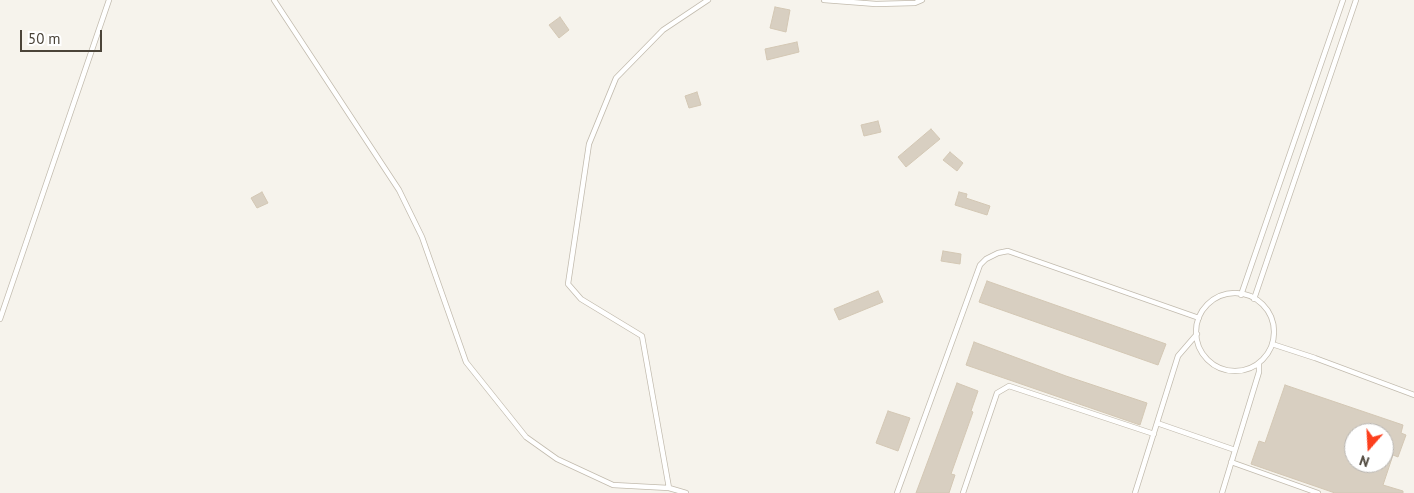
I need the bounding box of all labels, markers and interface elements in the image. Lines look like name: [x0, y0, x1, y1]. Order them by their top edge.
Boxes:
scale bar: [22, 20, 105, 52]
text: 50 m: [28, 29, 61, 48]
north arrow: [1344, 423, 1394, 473]
text: N: [1357, 451, 1372, 471]

